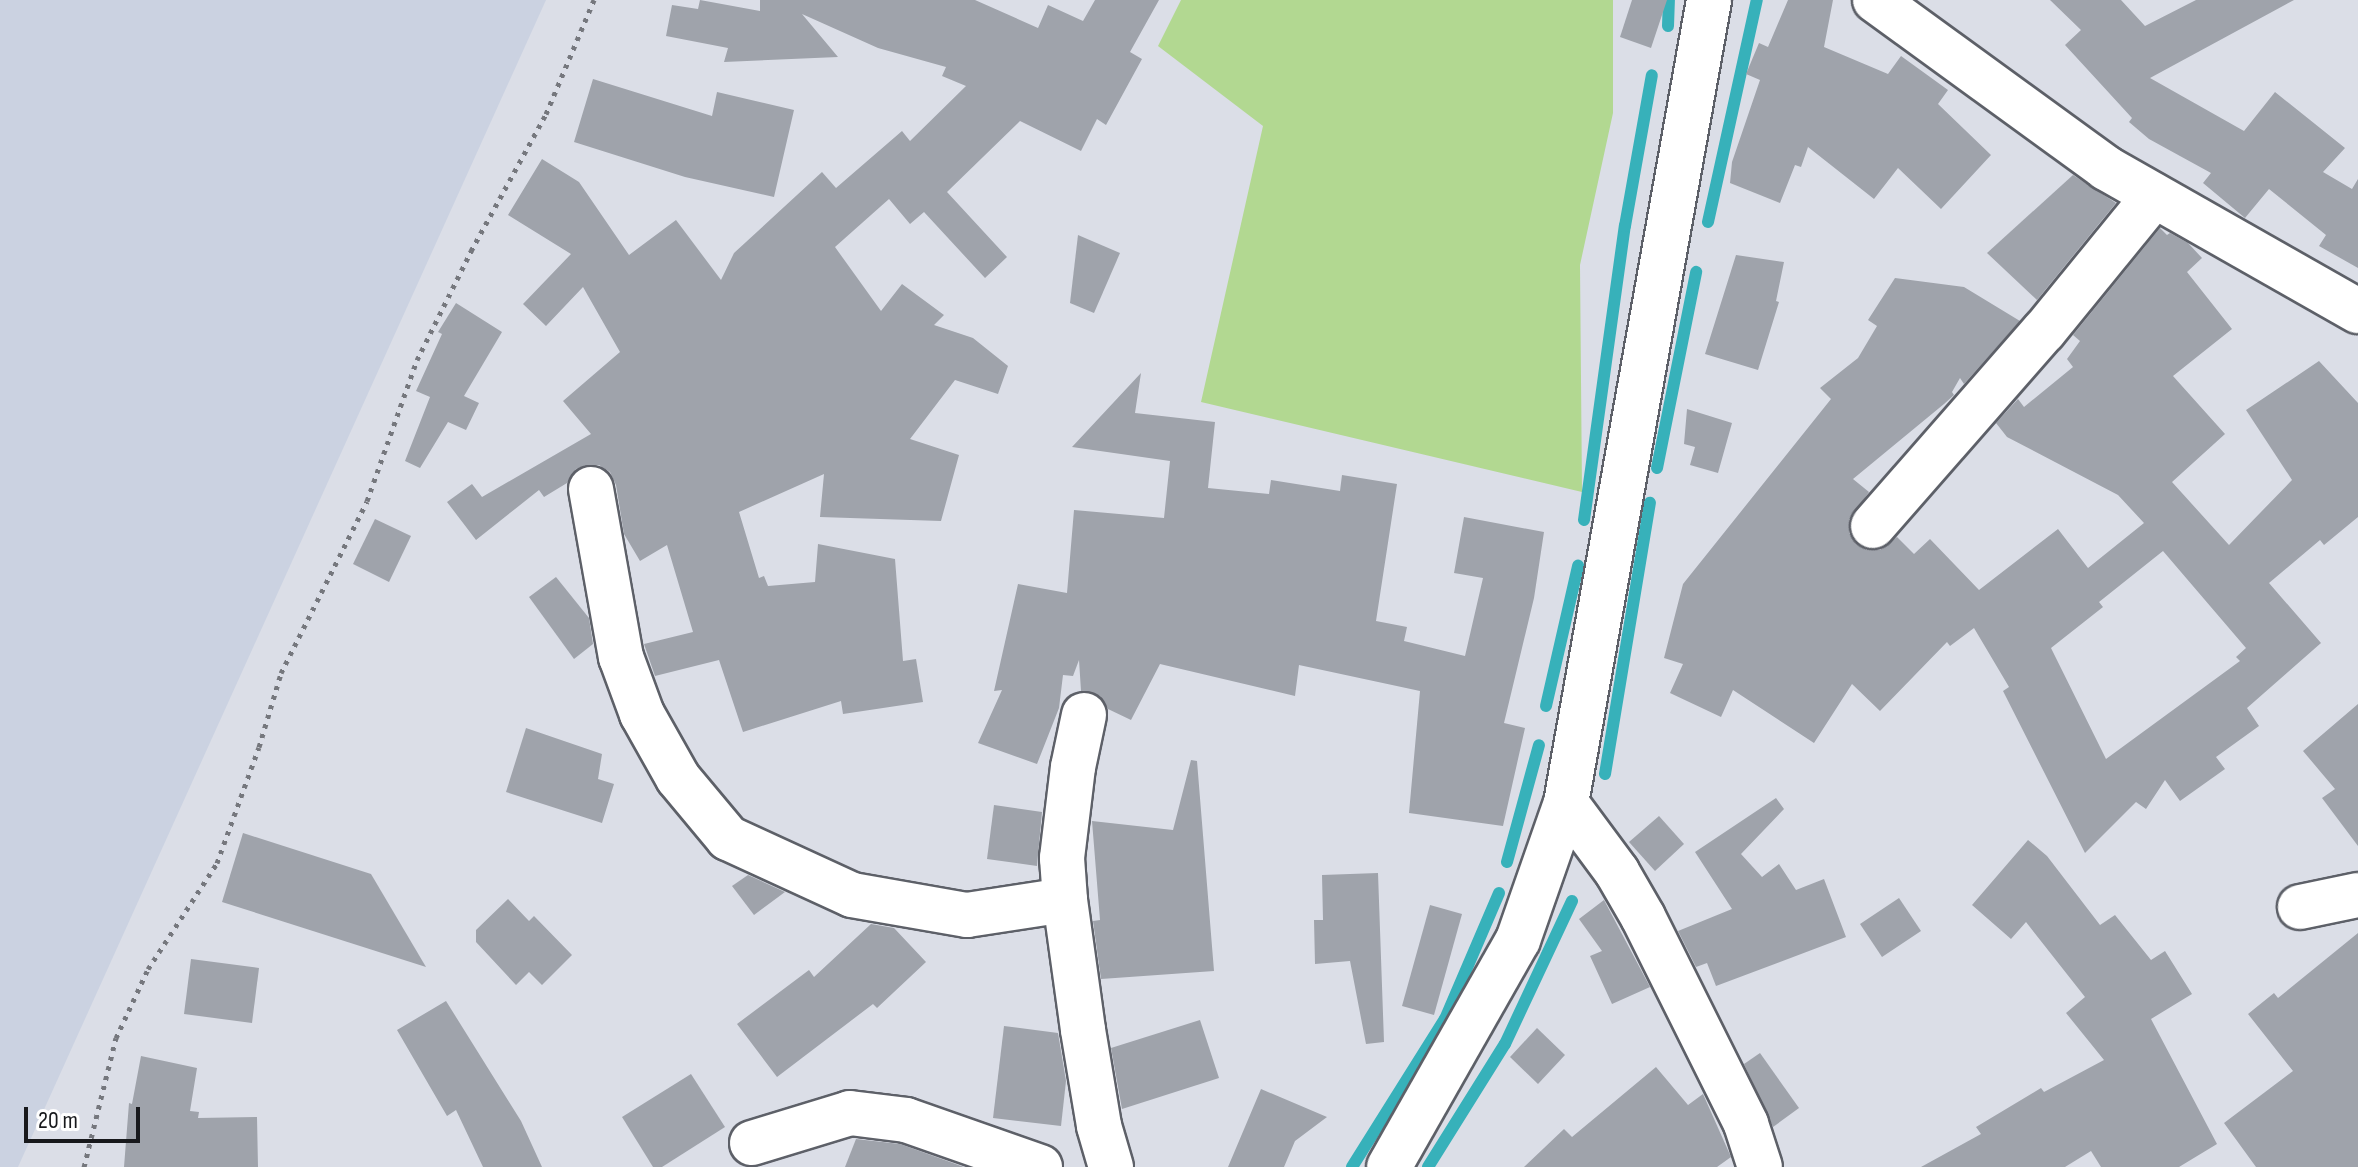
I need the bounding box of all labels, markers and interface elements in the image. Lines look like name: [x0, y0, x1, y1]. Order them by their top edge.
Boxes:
scale bar: [28, 1091, 144, 1141]
text: 20 m: [38, 1106, 78, 1135]

